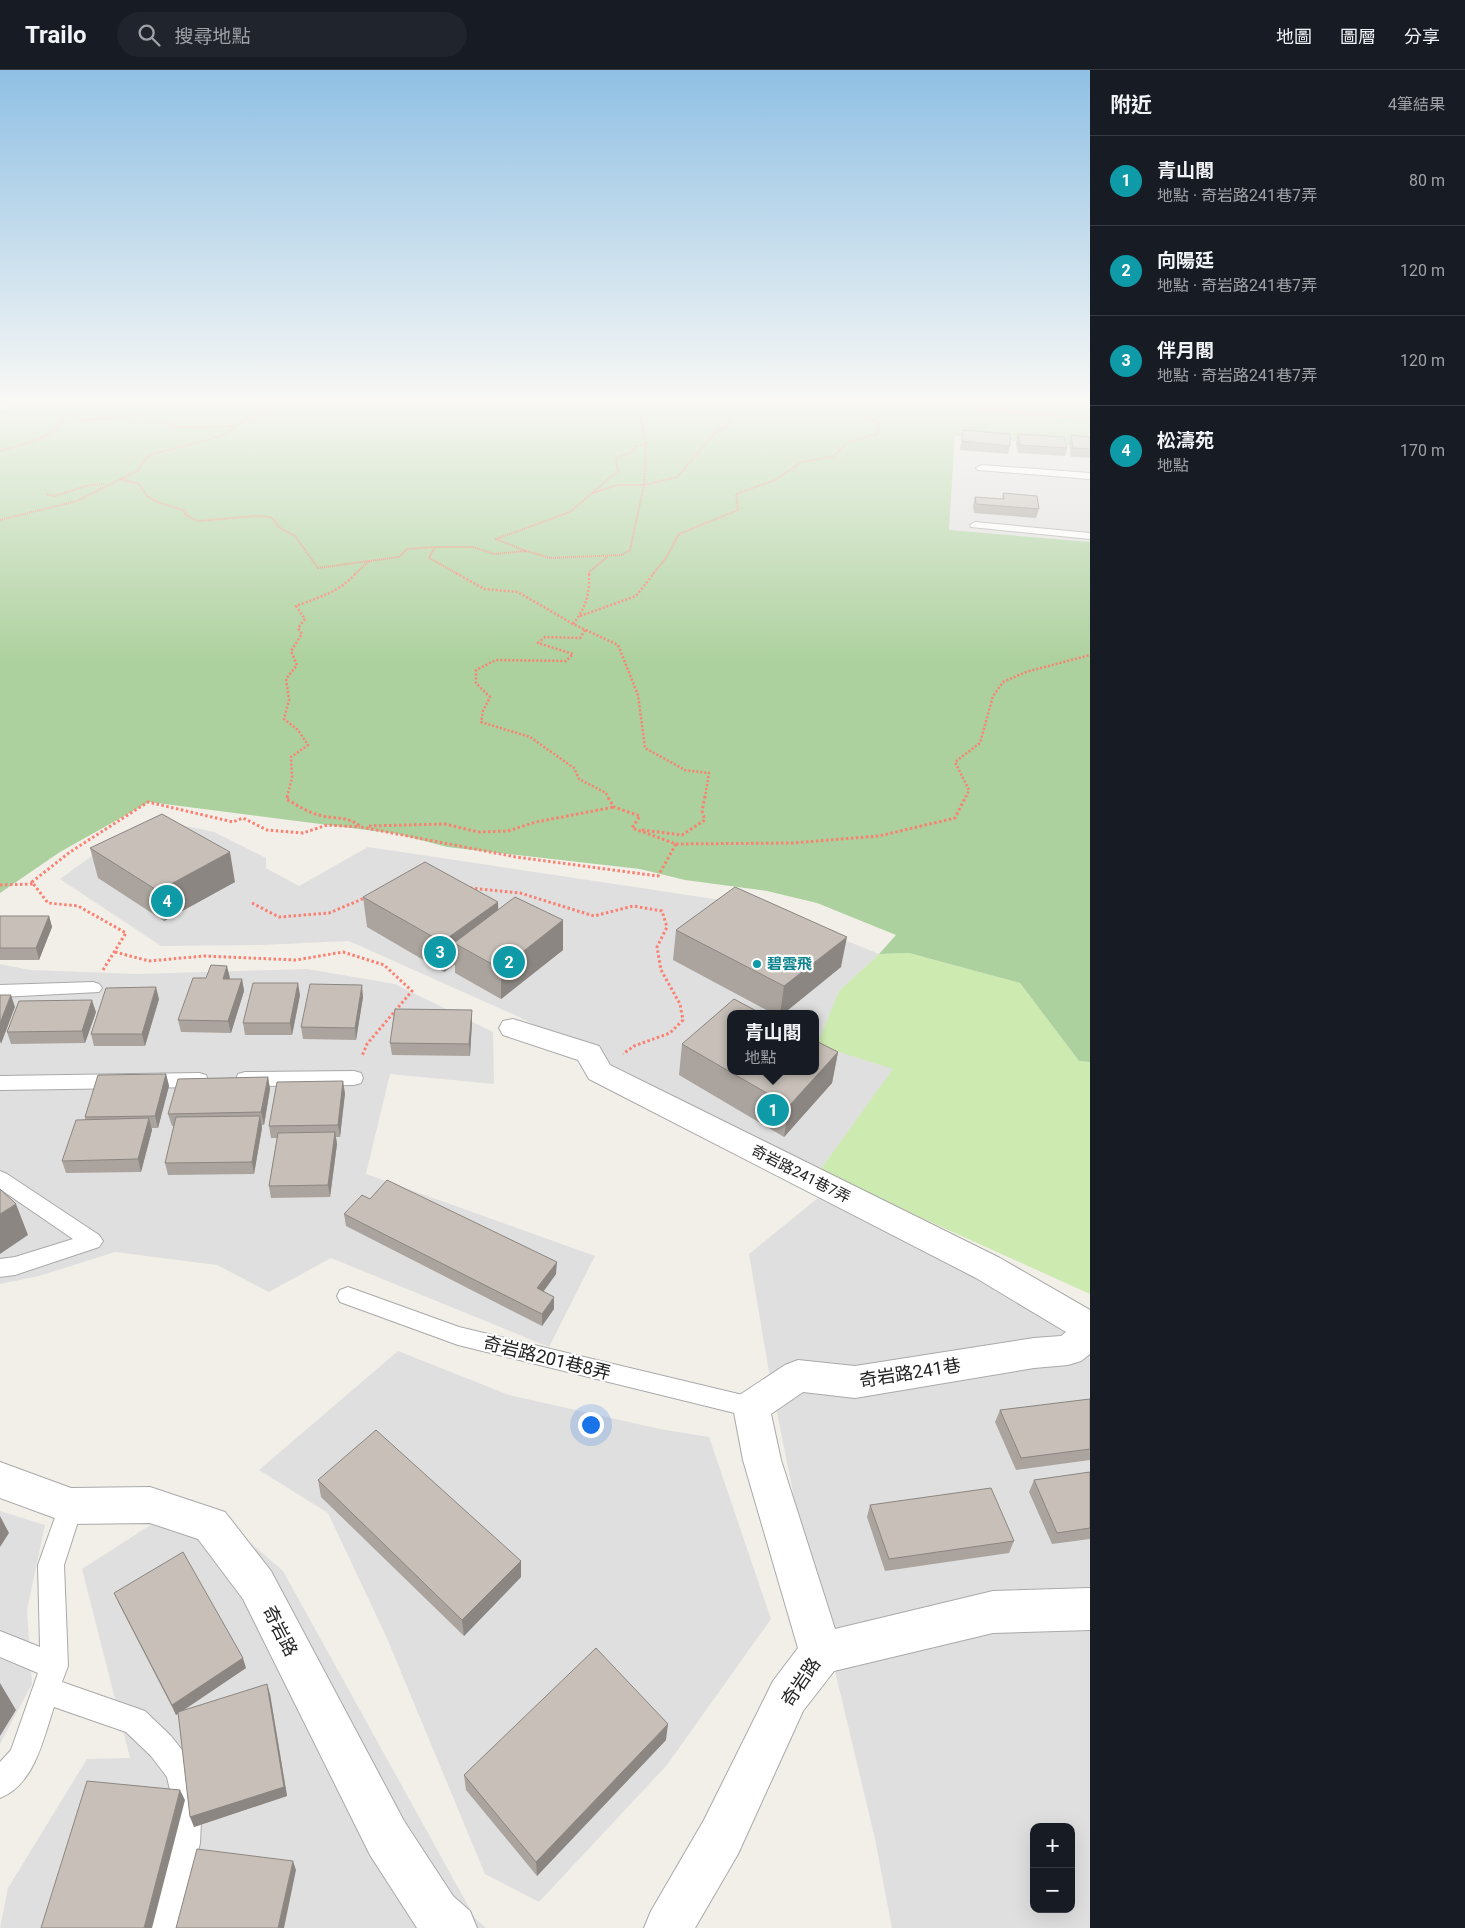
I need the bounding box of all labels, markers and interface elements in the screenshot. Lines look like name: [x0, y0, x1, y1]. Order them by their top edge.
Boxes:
search box: [117, 12, 467, 57]
text: Trailo: [25, 21, 87, 49]
icon: search: [135, 21, 163, 49]
text: 搜尋地點: [175, 25, 251, 48]
text: 地圖: [1276, 26, 1312, 47]
text: 圖層: [1340, 26, 1376, 47]
text: 分享: [1404, 26, 1440, 47]
text: 附近: [1110, 93, 1152, 117]
text: 4筆結果: [1388, 95, 1445, 114]
text: 青山閣: [1157, 159, 1214, 182]
text: 1: [1121, 171, 1131, 190]
text: 80 m: [1409, 171, 1445, 190]
text: 地點 · 奇岩路241巷7弄: [1157, 186, 1317, 205]
text: 向陽廷: [1157, 249, 1214, 272]
text: 2: [1121, 261, 1131, 280]
text: 120 m: [1400, 261, 1445, 280]
text: 地點 · 奇岩路241巷7弄: [1157, 276, 1317, 295]
text: 伴月閣: [1157, 339, 1214, 362]
text: 3: [1121, 351, 1131, 370]
text: 120 m: [1400, 351, 1445, 370]
text: 地點 · 奇岩路241巷7弄: [1157, 366, 1317, 385]
text: 松濤苑: [1157, 429, 1214, 452]
text: 4: [1121, 441, 1131, 460]
text: 170 m: [1400, 441, 1445, 460]
text: 地點: [1157, 456, 1189, 475]
pin: 4: [151, 882, 183, 920]
pin: 3: [424, 933, 456, 971]
pin: 2: [493, 943, 525, 981]
place label: 碧雲飛: [767, 955, 812, 973]
marker: 碧雲飛: [751, 958, 763, 970]
popup: [727, 1010, 819, 1075]
text: 青山閣: [744, 1021, 802, 1044]
text: 地點: [744, 1048, 777, 1067]
pin: 1: [757, 1091, 789, 1129]
street label: 奇岩路241巷7弄: [748, 1141, 854, 1207]
street label: 奇岩路201巷8弄: [481, 1332, 613, 1383]
street label: 奇岩路241巷: [858, 1354, 962, 1391]
your location: [578, 1412, 604, 1438]
street label: 奇岩路: [259, 1602, 302, 1660]
street label: 奇岩路: [777, 1653, 824, 1710]
map controls: [1030, 1823, 1075, 1913]
button: +: [1030, 1823, 1075, 1868]
button: −: [1030, 1868, 1075, 1913]

